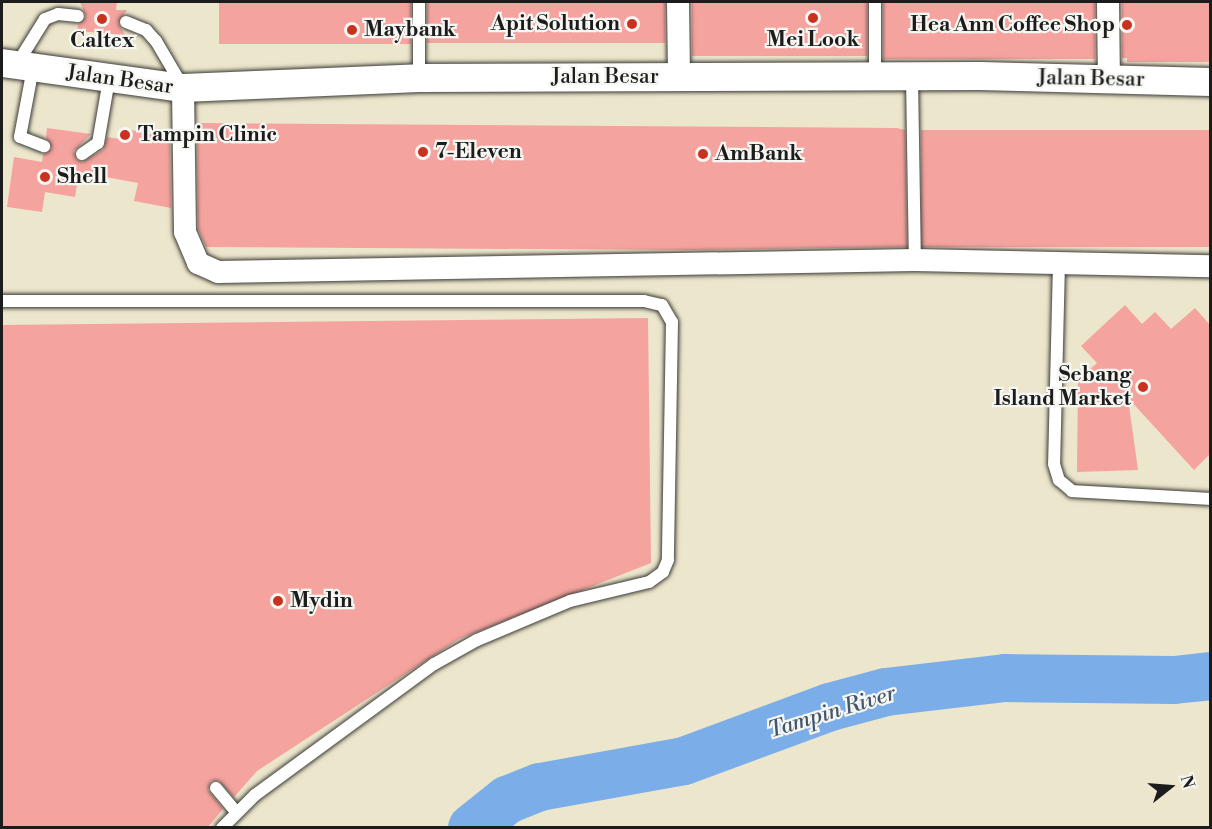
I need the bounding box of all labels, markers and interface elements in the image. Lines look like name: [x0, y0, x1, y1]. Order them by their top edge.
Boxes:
place label: Apit Solution: [491, 11, 620, 37]
marker: Mei Look: [806, 11, 820, 25]
marker: Caltex: [95, 12, 109, 26]
place label: Hea Ann Coffee Shop: [910, 12, 1115, 38]
place label: Maybank: [364, 17, 456, 43]
marker: Apit Solution: [625, 17, 639, 31]
marker: Hea Ann Coffee Shop: [1120, 18, 1134, 32]
marker: Maybank: [345, 23, 359, 37]
place label: Mei Look: [767, 27, 859, 53]
place label: Caltex: [70, 28, 134, 54]
street label: Jalan Besar: [65, 60, 175, 100]
street label: Jalan Besar: [551, 64, 659, 90]
street label: Jalan Besar: [1037, 65, 1145, 93]
place label: Tampin Clinic: [138, 122, 277, 148]
marker: Tampin Clinic: [116, 126, 134, 144]
place label: 7-Eleven: [435, 139, 522, 165]
place label: AmBank: [715, 141, 802, 167]
marker: 7-Eleven: [416, 145, 430, 159]
marker: AmBank: [696, 147, 710, 161]
place label: Shell: [57, 164, 107, 190]
marker: Shell: [38, 170, 52, 184]
place label: Sebang Island Market: [994, 362, 1131, 412]
marker: Sebang Island Market: [1136, 380, 1150, 394]
place label: Mydin: [290, 588, 353, 614]
marker: Mydin: [271, 594, 285, 608]
water label: Tampin River: [765, 680, 899, 744]
north arrow: [1140, 757, 1200, 817]
text: N: [1176, 773, 1199, 791]

